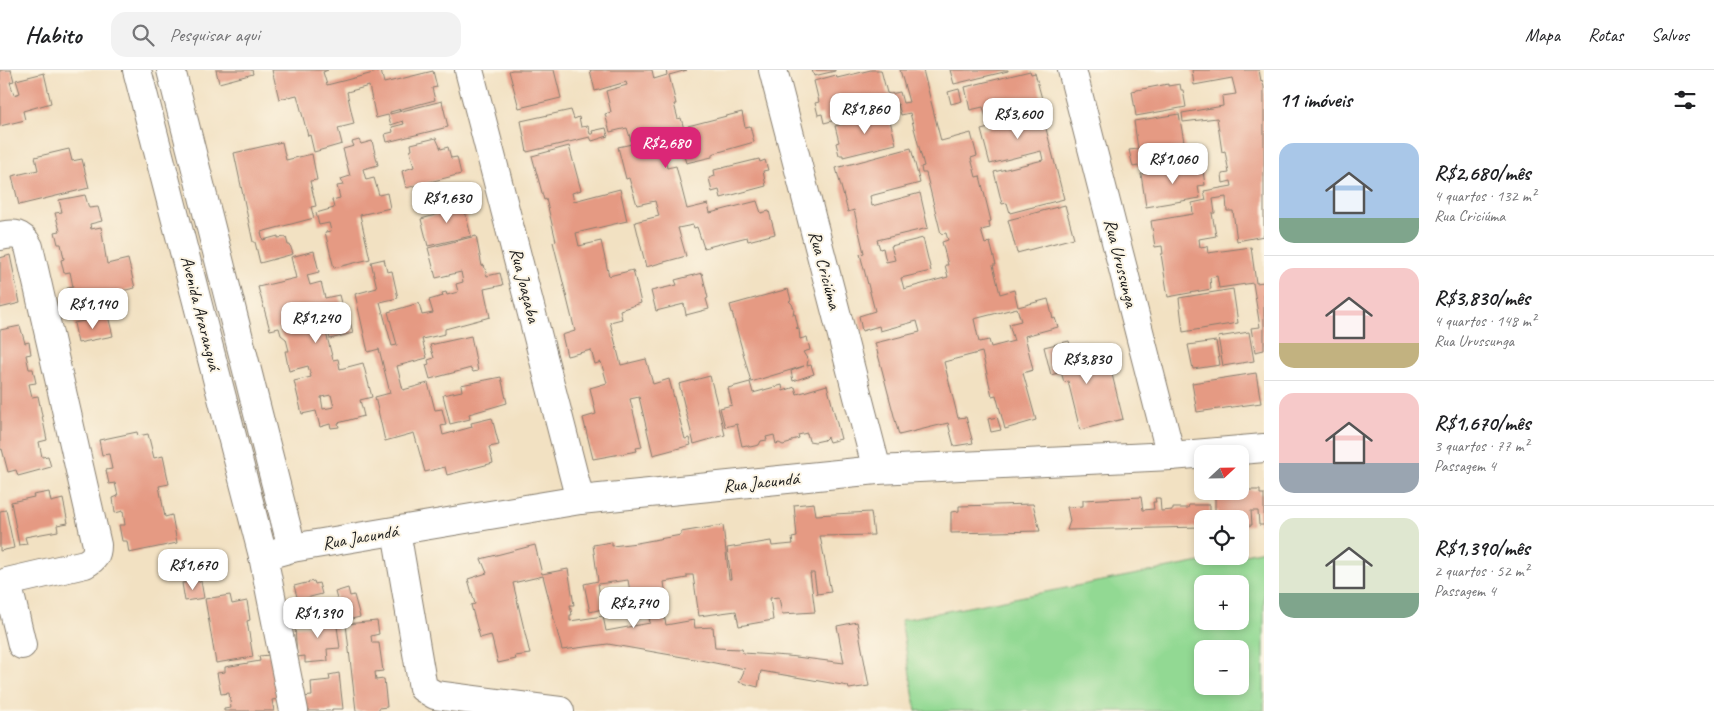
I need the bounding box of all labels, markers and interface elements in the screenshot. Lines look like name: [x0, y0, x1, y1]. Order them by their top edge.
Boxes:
search box: [111, 12, 461, 57]
text: Habito: [25, 20, 81, 50]
icon: search: [129, 21, 157, 49]
text: Pesquisar aqui: [169, 23, 260, 47]
text: Mapa: [1525, 24, 1560, 46]
text: Rotas: [1588, 24, 1623, 46]
text: Salvos: [1651, 24, 1689, 46]
icon: filters: [1671, 86, 1699, 114]
text: 11 imóveis: [1279, 87, 1352, 113]
pin: R$1,860: [819, 92, 911, 135]
pin: R$3,600: [972, 98, 1064, 140]
text: R$1,860: [841, 99, 889, 119]
text: R$3,600: [994, 104, 1042, 124]
pin: R$2,680: [620, 126, 712, 169]
text: R$2,680: [642, 133, 690, 153]
pin: R$1,060: [1127, 142, 1219, 185]
text: R$1,060: [1149, 149, 1197, 169]
text: R$2,680/mês: [1434, 160, 1530, 186]
icon: home: [1319, 163, 1379, 223]
pin: R$1,630: [401, 182, 493, 224]
text: 4 quartos · 132 m²: [1434, 186, 1536, 206]
text: R$1,630: [423, 188, 471, 208]
text: Rua Criciúma: [1434, 206, 1505, 226]
street label: Rua Urussunga: [1099, 217, 1143, 311]
street label: Rua Criciúma: [804, 228, 846, 313]
street label: Rua Joaçaba: [505, 245, 545, 326]
street label: Avenida Araranguá: [176, 254, 226, 374]
text: R$3,830/mês: [1434, 285, 1530, 311]
pin: R$1,140: [47, 288, 139, 330]
icon: home: [1319, 288, 1379, 348]
text: R$1,140: [69, 294, 117, 314]
pin: R$1,240: [270, 302, 362, 344]
text: R$1,240: [292, 308, 340, 328]
text: 4 quartos · 148 m²: [1434, 311, 1536, 331]
text: Rua Urussunga: [1434, 331, 1514, 351]
pin: R$3,830: [1041, 342, 1133, 385]
text: R$3,830: [1063, 349, 1111, 369]
text: R$1,670/mês: [1434, 410, 1530, 436]
icon: home: [1319, 413, 1379, 473]
text: 3 quartos · 77 m²: [1434, 436, 1529, 456]
north arrow: [1194, 445, 1249, 500]
map controls: [1194, 445, 1249, 695]
text: Passagem 4: [1434, 456, 1496, 476]
street label: Rua Jacundá: [722, 467, 802, 497]
button: locate: [1194, 510, 1249, 565]
street label: Rua Jacundá: [320, 519, 402, 554]
text: R$1,390/mês: [1434, 535, 1530, 561]
icon: home: [1319, 538, 1379, 598]
pin: R$1,670: [147, 548, 239, 591]
text: R$1,670: [169, 555, 217, 575]
text: 2 quartos · 52 m²: [1434, 561, 1529, 581]
button: +: [1194, 575, 1249, 630]
text: Passagem 4: [1434, 581, 1496, 601]
pin: R$2,740: [588, 586, 680, 629]
text: R$2,740: [610, 593, 658, 613]
pin: R$1,390: [272, 596, 364, 639]
text: R$1,390: [294, 603, 342, 623]
button: −: [1194, 640, 1249, 695]

